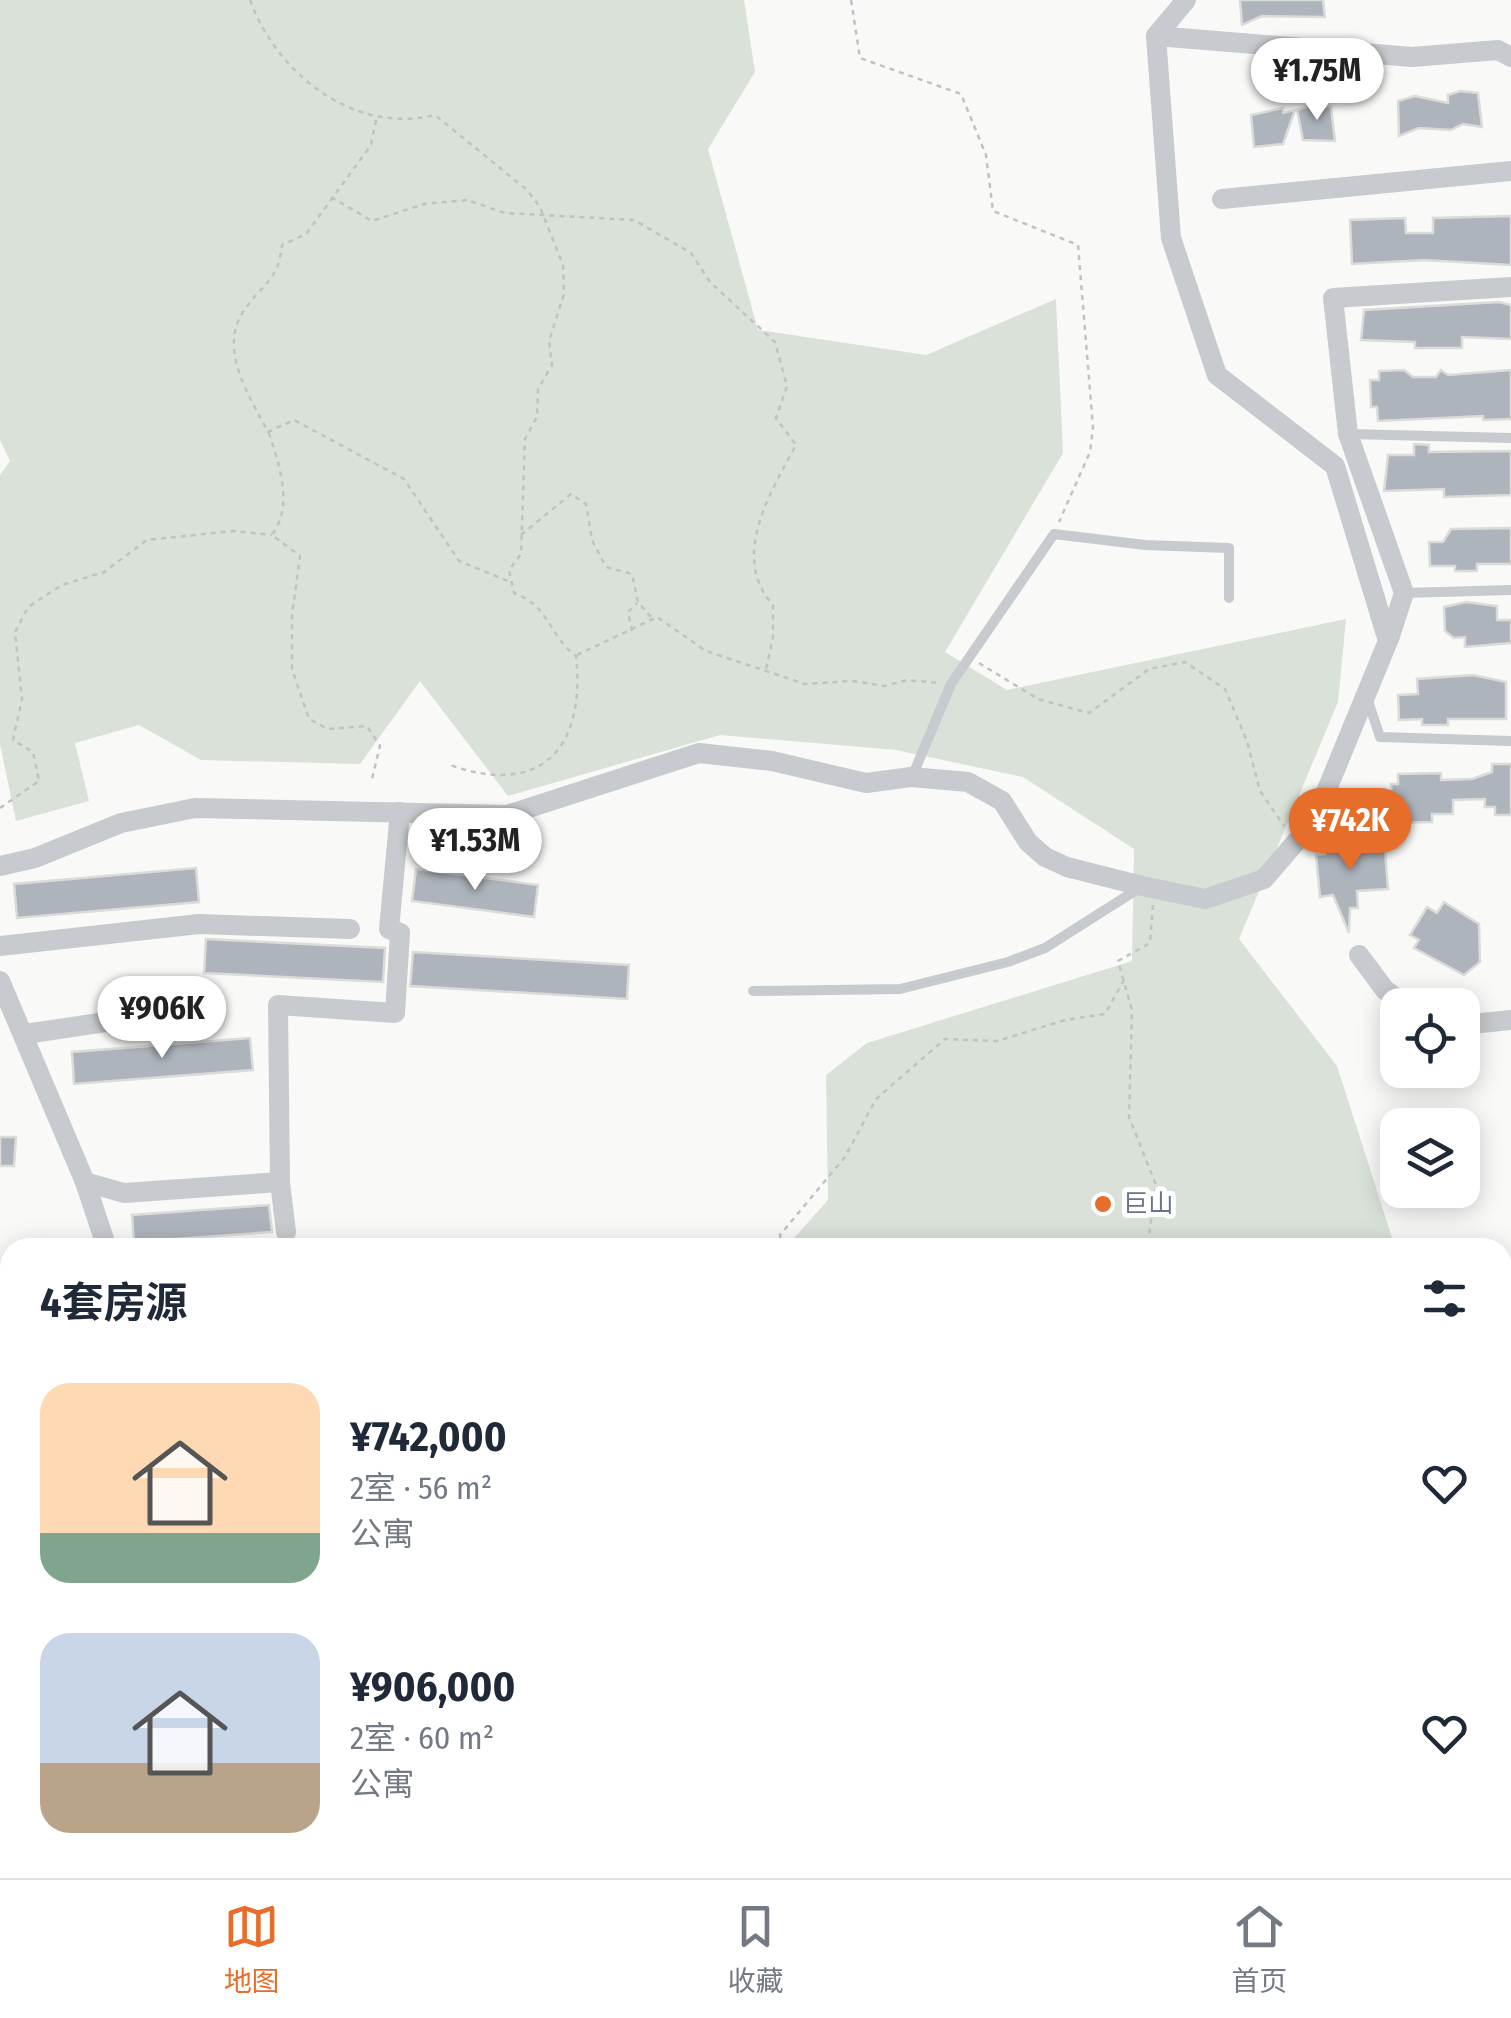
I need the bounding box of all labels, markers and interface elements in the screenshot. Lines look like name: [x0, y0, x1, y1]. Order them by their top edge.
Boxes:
pin: ¥1.75M: [1236, 38, 1398, 123]
text: ¥1.75M: [1273, 51, 1361, 89]
pin: ¥742K: [1280, 788, 1420, 873]
text: ¥742K: [1311, 801, 1389, 839]
pin: ¥1.53M: [394, 808, 556, 893]
text: ¥1.53M: [430, 821, 520, 859]
pin: ¥906K: [92, 976, 232, 1061]
map controls: [1380, 988, 1480, 1208]
button: locate: [1380, 988, 1480, 1088]
text: ¥906K: [119, 989, 205, 1027]
button: layers: [1380, 1108, 1480, 1208]
place label: 巨山: [1123, 1189, 1173, 1219]
marker: 巨山: [1092, 1193, 1114, 1215]
icon: filters: [1417, 1271, 1472, 1326]
text: 4套房源: [40, 1278, 188, 1328]
text: ¥742,000: [350, 1412, 507, 1462]
icon: home: [120, 1423, 240, 1543]
icon: heart: [1417, 1456, 1472, 1511]
text: 2室 · 56 m²: [350, 1469, 492, 1507]
text: 公寓: [350, 1515, 414, 1553]
text: ¥906,000: [350, 1662, 515, 1712]
icon: home: [120, 1673, 240, 1793]
icon: heart: [1417, 1706, 1472, 1761]
text: 2室 · 60 m²: [350, 1719, 494, 1757]
text: 公寓: [350, 1765, 414, 1803]
tab: 地图: [224, 1899, 280, 1999]
tab: 收藏: [727, 1899, 783, 1999]
tab: 首页: [1231, 1899, 1287, 1999]

